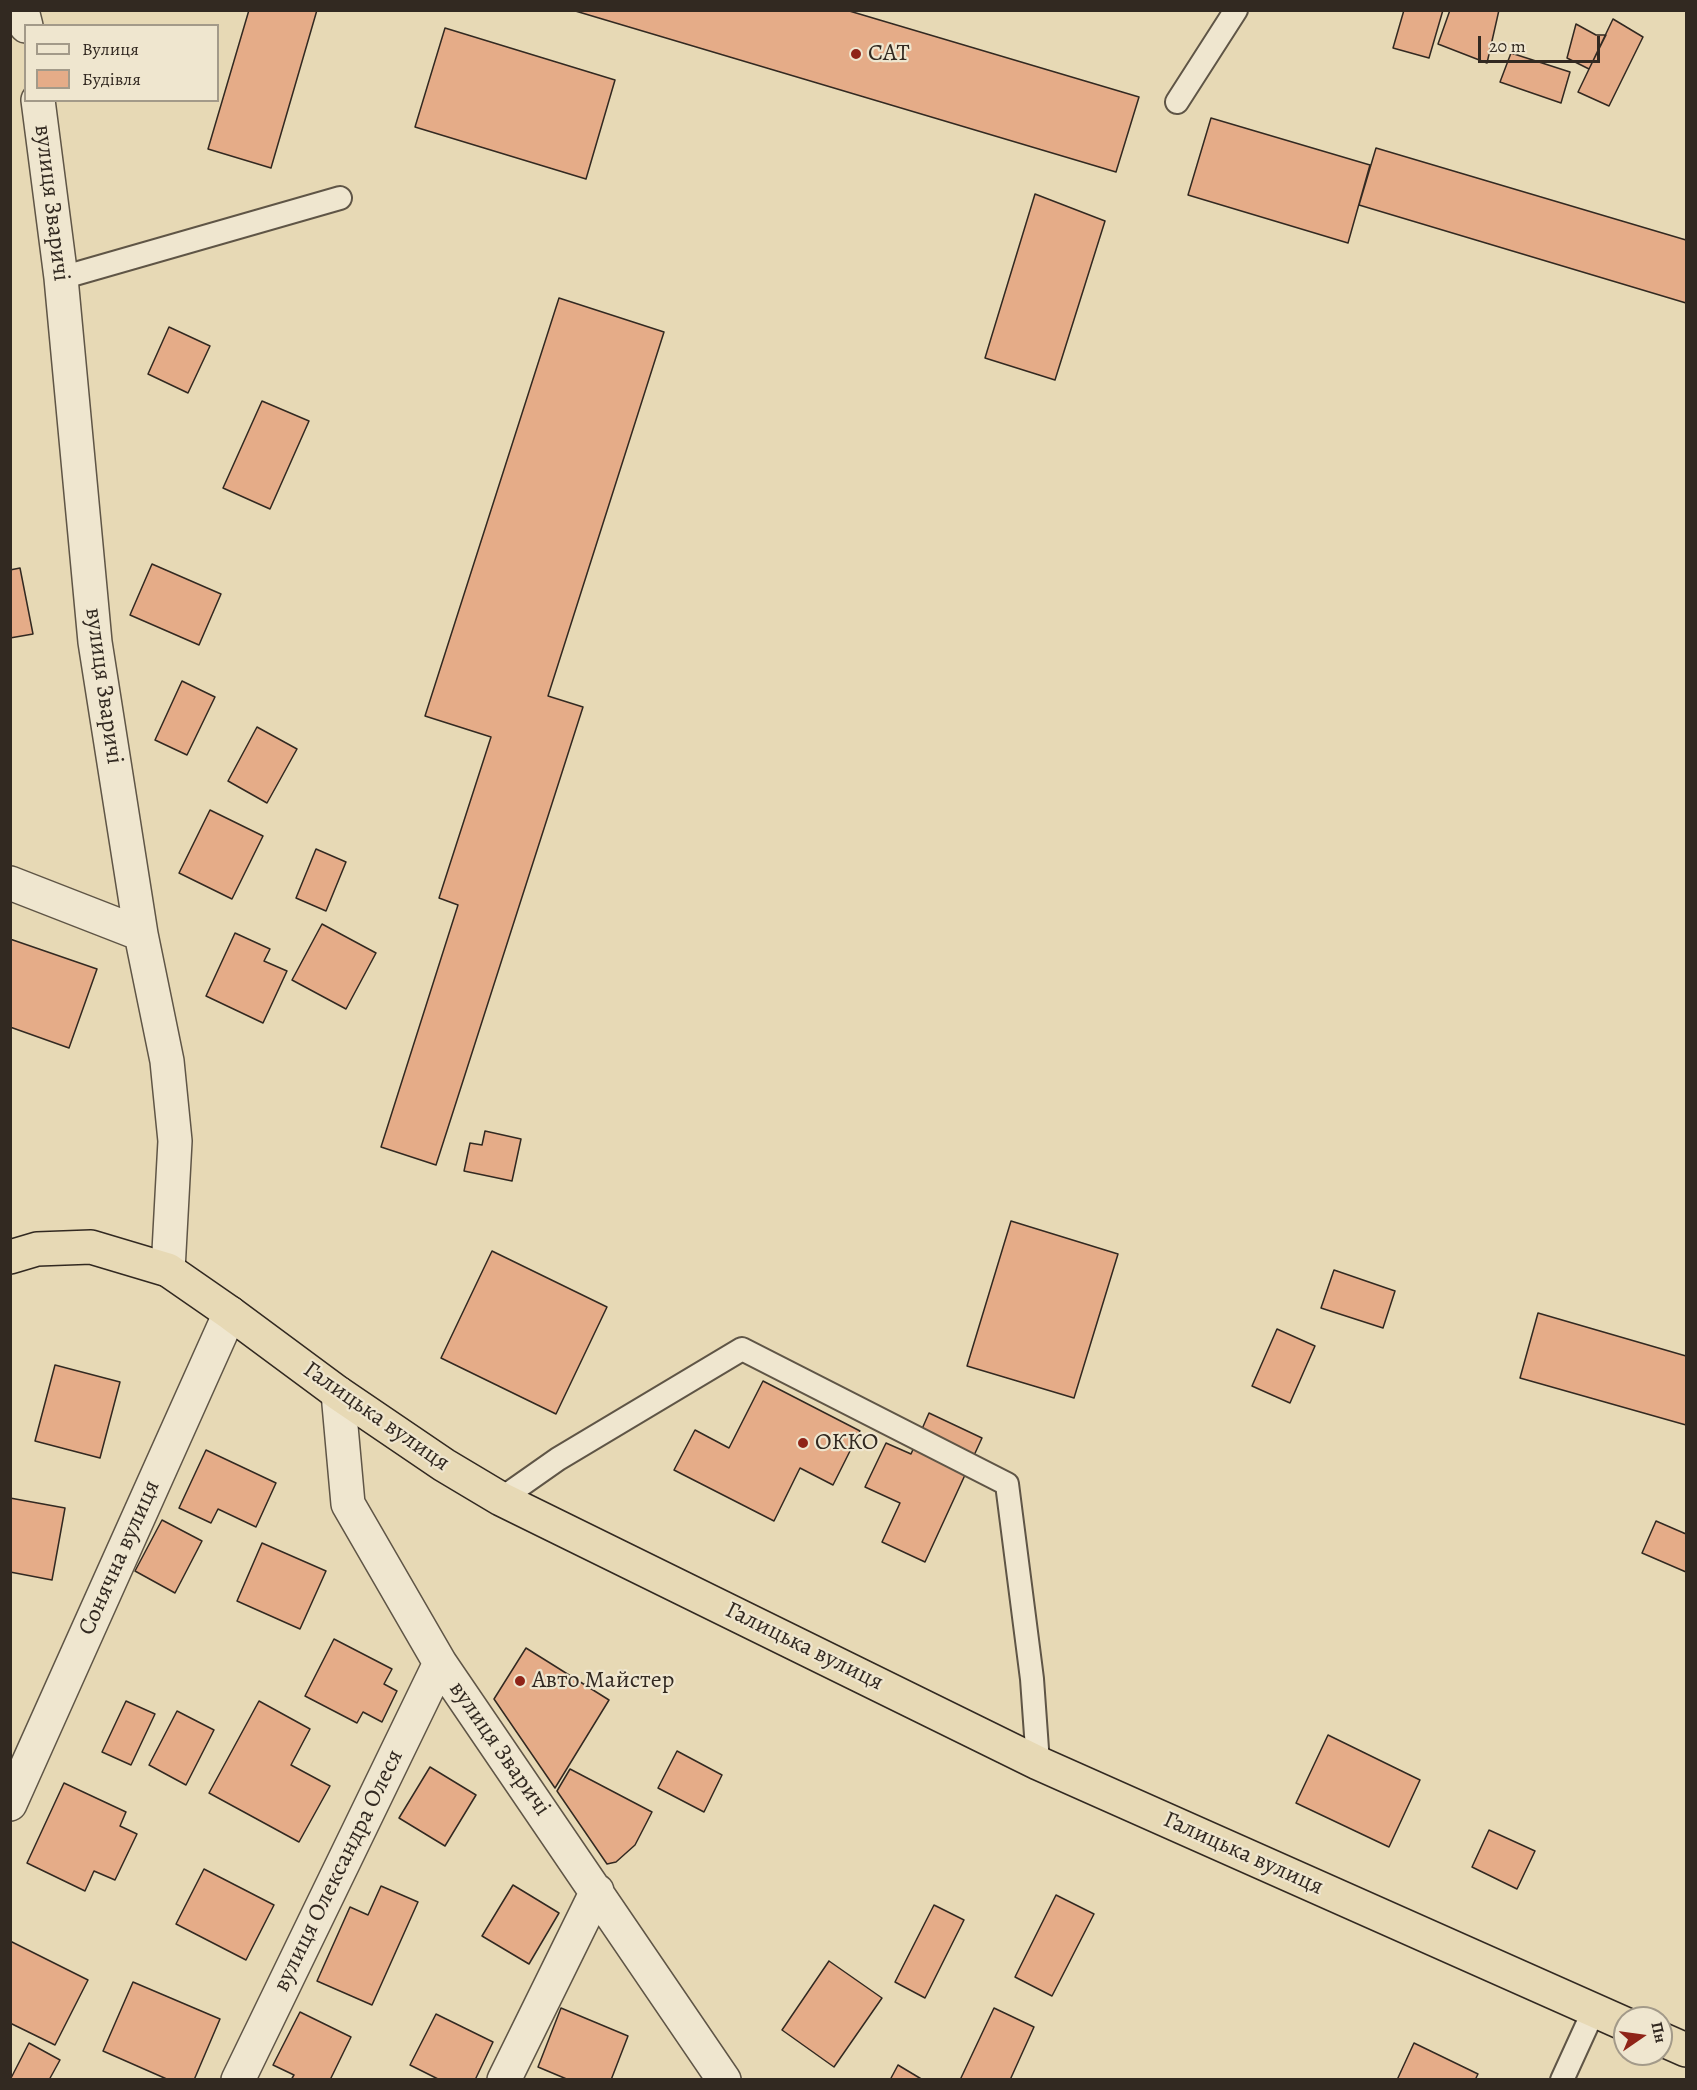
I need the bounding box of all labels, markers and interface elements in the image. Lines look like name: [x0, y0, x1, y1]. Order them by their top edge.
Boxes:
legend: [24, 24, 219, 102]
scale bar: [1481, 24, 1602, 62]
text: 20 m: [1489, 34, 1526, 58]
text: Вулиця: [82, 37, 139, 61]
place label: САТ: [868, 40, 910, 68]
marker: САТ: [849, 47, 863, 61]
text: Будівля: [82, 67, 141, 91]
street label: вулиця Зваричі: [27, 123, 75, 283]
street label: вулиця Зваричі: [78, 606, 128, 766]
street label: Галицька вулиця: [297, 1356, 455, 1478]
place label: ОККО: [815, 1429, 878, 1457]
marker: ОККО: [796, 1436, 810, 1450]
street label: Сонячна вулиця: [73, 1476, 167, 1640]
street label: Галицька вулиця: [720, 1596, 888, 1698]
place label: Авто Майстер: [532, 1667, 674, 1695]
marker: Авто Майстер: [513, 1674, 527, 1688]
street label: вулиця Зваричі: [442, 1676, 556, 1822]
street label: вулиця Олександра Олеся: [268, 1745, 410, 1997]
street label: Галицька вулиця: [1158, 1806, 1328, 1902]
north arrow: [1613, 2006, 1673, 2066]
text: Пн: [1646, 2020, 1672, 2045]

